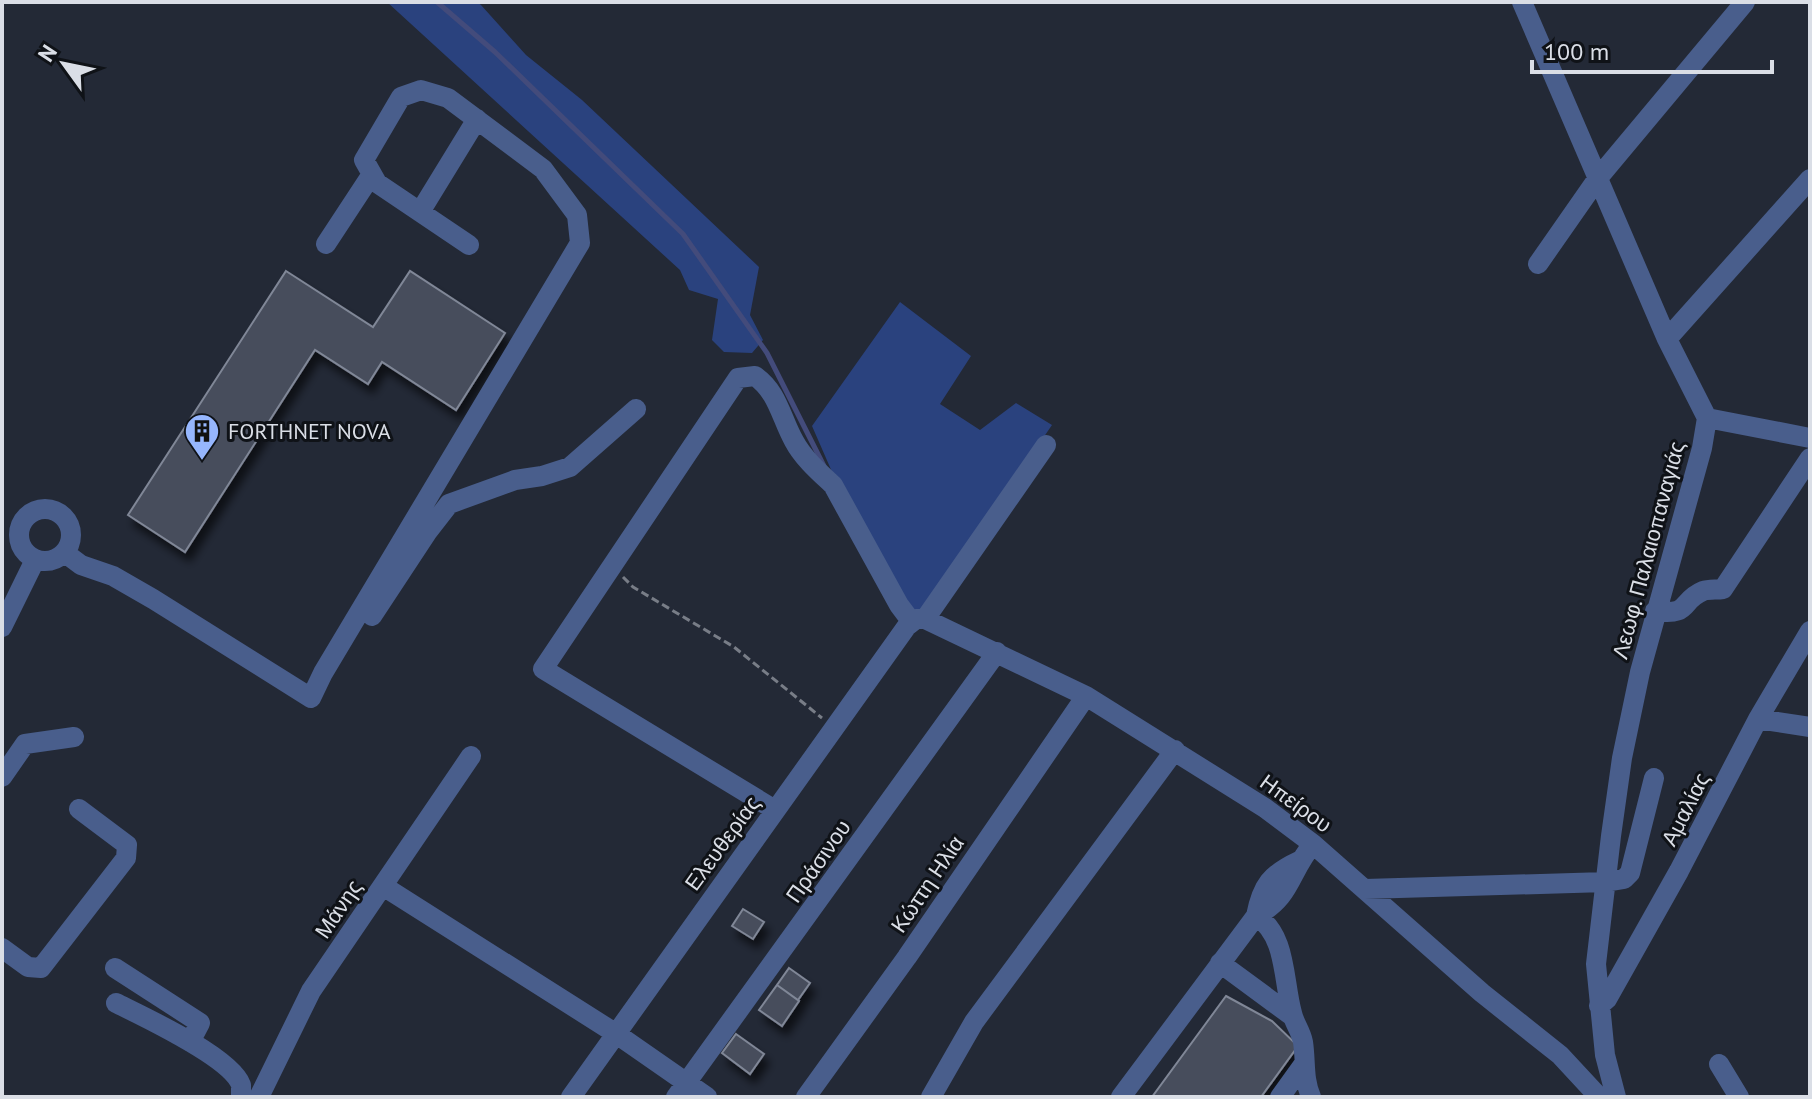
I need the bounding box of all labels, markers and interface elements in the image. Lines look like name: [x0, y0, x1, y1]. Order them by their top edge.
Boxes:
north arrow: [24, 24, 104, 104]
scale bar: [1532, 24, 1772, 74]
text: 100 m: [1544, 36, 1609, 67]
text: N: [32, 39, 63, 67]
building icon: FORTHNET NOVA: [183, 412, 221, 462]
place label: FORTHNET NOVA: [228, 417, 391, 445]
street label: Λεωφ. Παλαιοπαναγιάς: [1605, 438, 1691, 662]
street label: Ηπείρου: [1255, 768, 1337, 838]
street label: Αμαλίας: [1655, 768, 1715, 850]
street label: Ελευθερίας: [678, 790, 766, 896]
street label: Πράσινου: [779, 814, 857, 908]
street label: Κώττη Ηλία: [884, 830, 970, 938]
street label: Μάνης: [308, 874, 368, 944]

